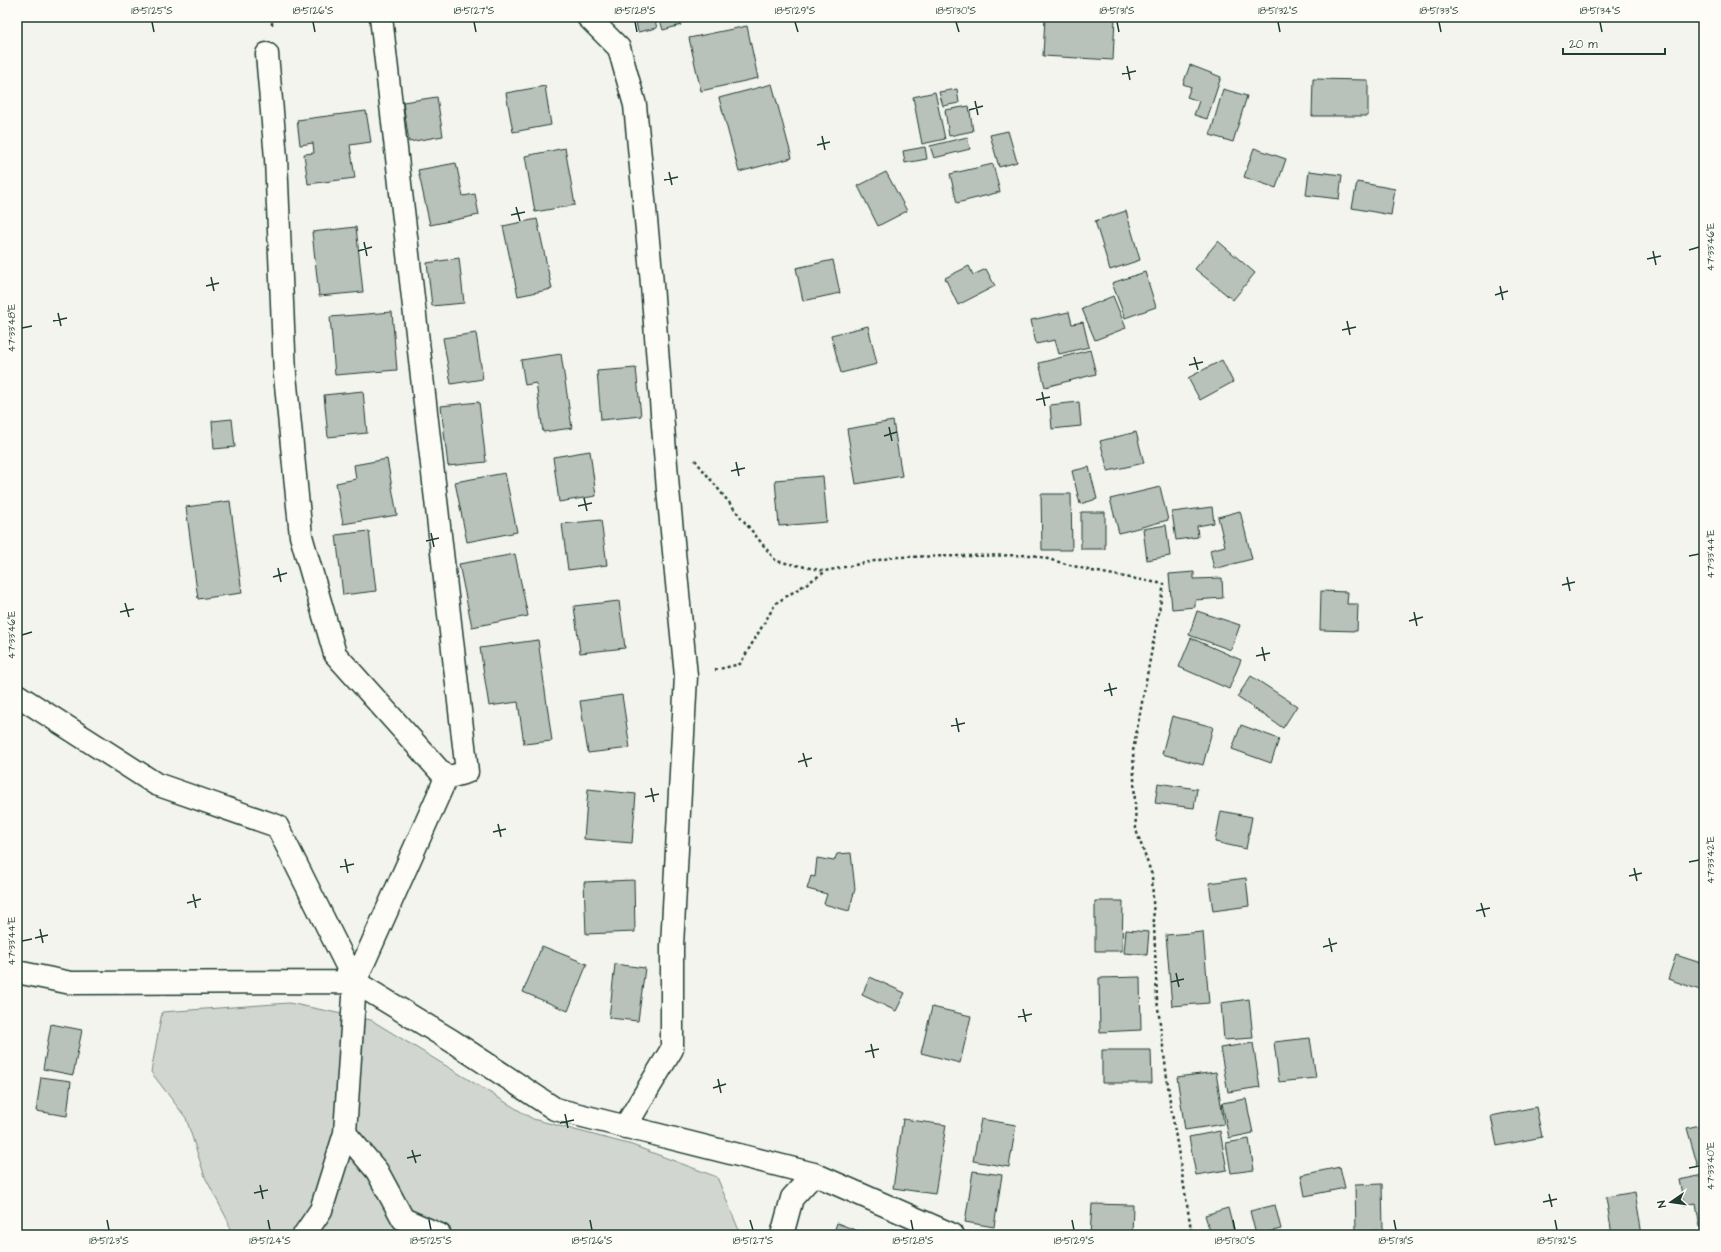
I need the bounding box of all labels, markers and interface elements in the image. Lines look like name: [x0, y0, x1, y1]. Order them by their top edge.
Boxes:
text: 18°51'25"S: [131, 4, 173, 18]
text: 18°51'26"S: [293, 4, 334, 18]
text: 18°51'27"S: [454, 4, 495, 18]
text: 18°51'28"S: [615, 4, 656, 18]
text: 18°51'29"S: [775, 4, 816, 18]
text: 18°51'30"S: [936, 4, 977, 18]
text: 18°51'31"S: [1099, 4, 1135, 18]
text: 18°51'32"S: [1258, 4, 1298, 18]
text: 18°51'33"S: [1420, 4, 1459, 18]
text: 18°51'34"S: [1580, 4, 1621, 18]
scale bar: [1563, 30, 1665, 56]
text: 20 m: [1569, 36, 1598, 53]
text: 47°33'46"E: [1704, 223, 1718, 271]
text: 47°33'48"E: [5, 304, 19, 352]
text: 47°33'44"E: [1704, 530, 1718, 578]
text: 47°33'46"E: [5, 611, 19, 659]
text: 47°33'42"E: [1704, 836, 1718, 884]
text: 47°33'44"E: [5, 917, 19, 965]
text: 47°33'40"E: [1704, 1142, 1718, 1190]
north arrow: [1651, 1182, 1691, 1222]
text: N: [1654, 1199, 1670, 1209]
text: 18°51'23"S: [89, 1234, 129, 1248]
text: 18°51'24"S: [249, 1234, 291, 1248]
text: 18°51'25"S: [410, 1234, 452, 1248]
text: 18°51'26"S: [572, 1234, 613, 1248]
text: 18°51'27"S: [733, 1234, 774, 1248]
text: 18°51'28"S: [893, 1234, 934, 1248]
text: 18°51'29"S: [1054, 1234, 1095, 1248]
text: 18°51'30"S: [1215, 1234, 1256, 1248]
text: 18°51'31"S: [1378, 1234, 1414, 1248]
text: 18°51'32"S: [1537, 1234, 1577, 1248]

